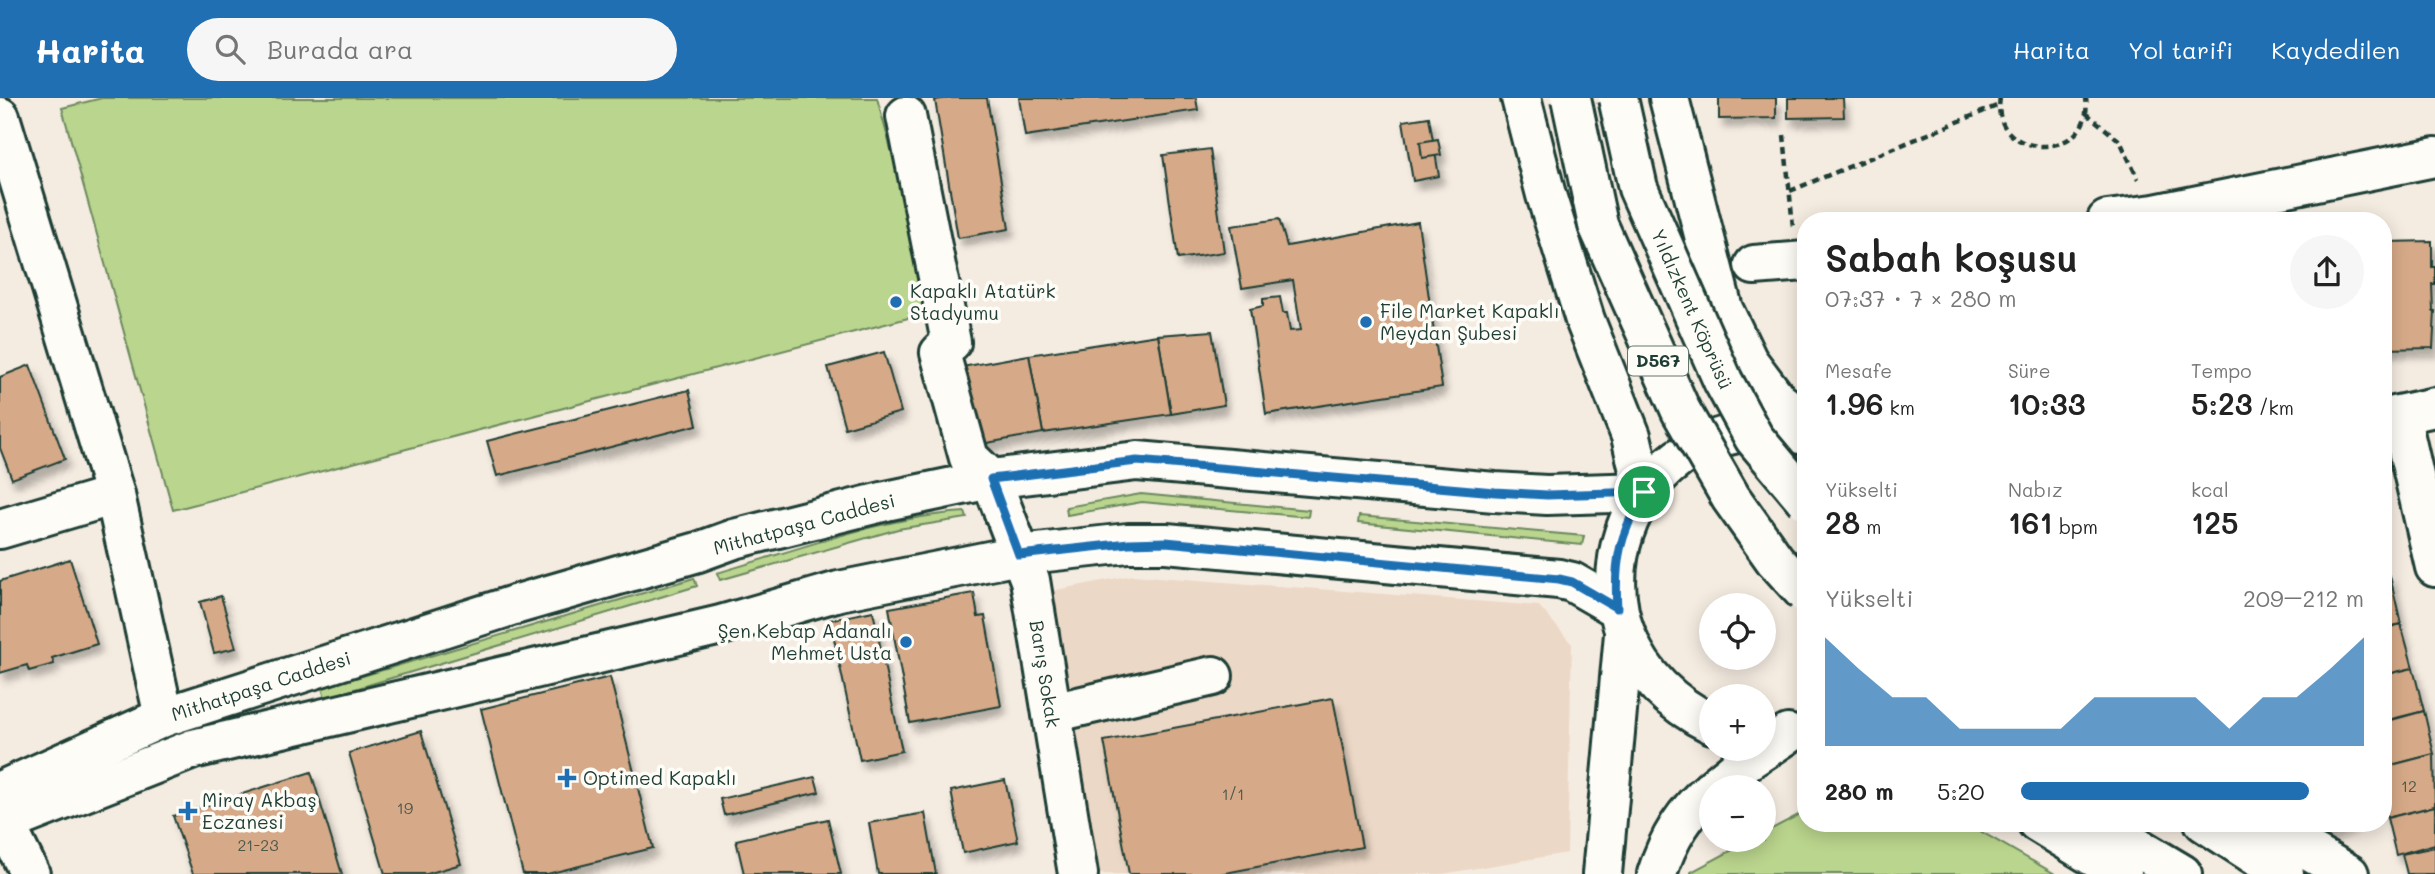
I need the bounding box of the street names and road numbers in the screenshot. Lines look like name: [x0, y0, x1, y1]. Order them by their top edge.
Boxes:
street label: Yıldızkent Köprüsü: [1646, 225, 1739, 393]
road number: D567: [1628, 346, 1688, 376]
street label: Mithatpaşa Caddesi: [710, 487, 898, 560]
street label: Barış Sokak: [1025, 618, 1066, 729]
street label: Mithatpaşa Caddesi: [168, 645, 354, 726]

